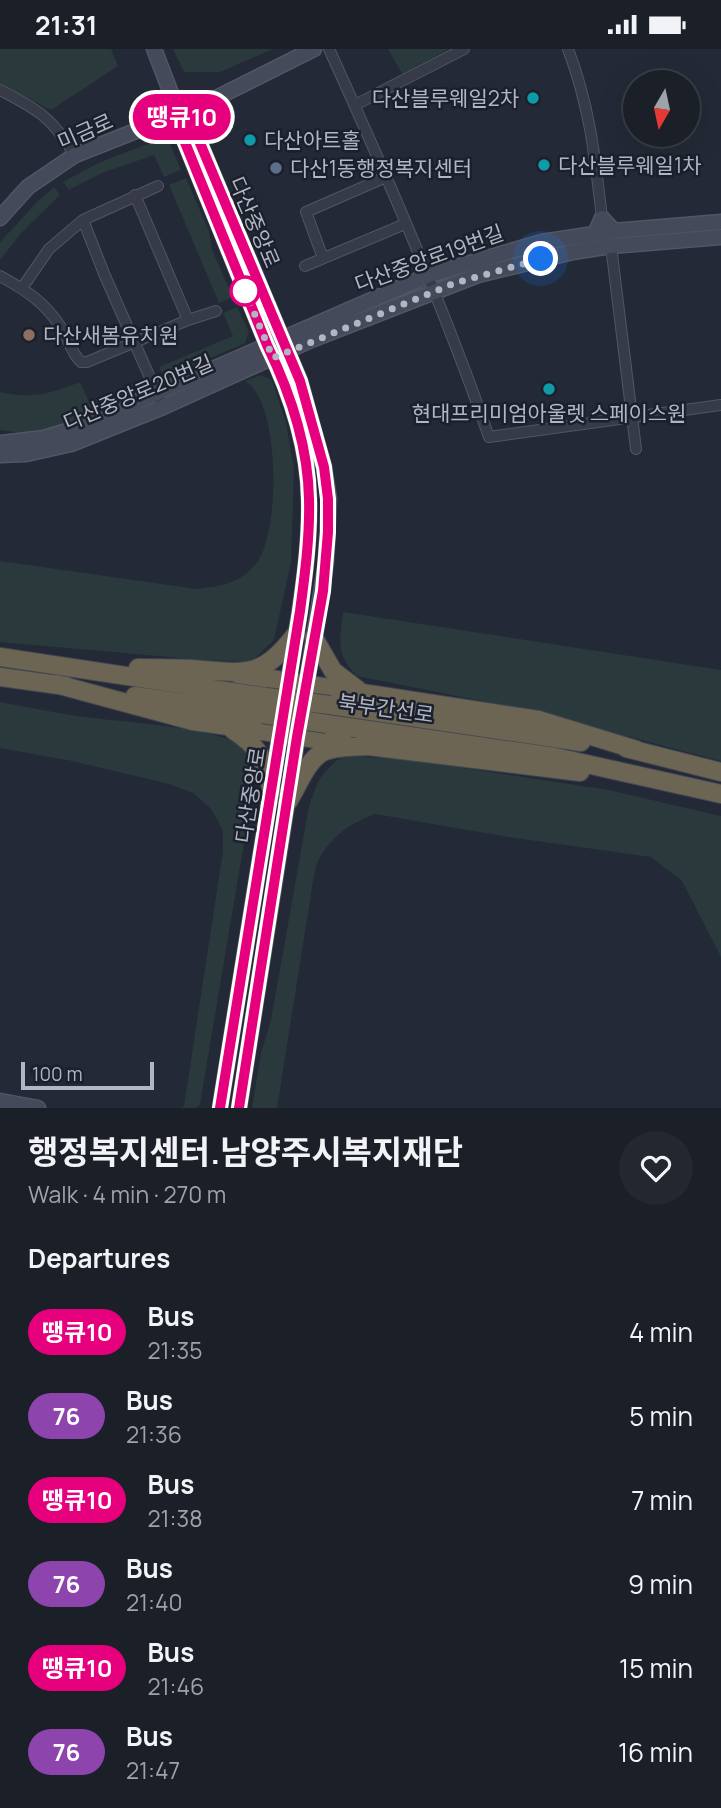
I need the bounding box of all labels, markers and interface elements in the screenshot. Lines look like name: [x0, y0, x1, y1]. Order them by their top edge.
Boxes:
text: 21:31: [35, 7, 97, 43]
north arrow: [623, 70, 700, 147]
map controls: [623, 70, 700, 147]
place label: 다산블루웨일2차: [372, 84, 519, 112]
marker: 다산블루웨일2차: [525, 90, 541, 106]
line badge: 땡큐10: [133, 94, 231, 140]
text: 땡큐10: [147, 100, 217, 133]
street label: 미금로: [53, 106, 117, 156]
place label: 다산아트홀: [264, 126, 361, 154]
marker: 다산아트홀: [242, 132, 258, 148]
place label: 다산블루웨일1차: [558, 151, 701, 179]
place label: 다산1동행정복지센터: [290, 154, 472, 182]
marker: 다산블루웨일1차: [536, 157, 552, 173]
marker: 다산1동행정복지센터: [268, 160, 284, 176]
street label: 다산중앙로: [223, 172, 287, 272]
street label: 다산중앙로19번길: [351, 218, 507, 298]
your location: [523, 241, 558, 276]
unlabelled marker: [230, 276, 260, 306]
place label: 다산새봄유치원: [43, 321, 178, 349]
marker: 다산새봄유치원: [21, 327, 37, 343]
street label: 다산중앙로20번길: [59, 348, 217, 436]
marker: 현대프리미엄아울렛 스페이스원: [541, 381, 557, 397]
place label: 현대프리미엄아울렛 스페이스원: [412, 399, 686, 427]
street label: 북부간선로: [336, 687, 436, 729]
street label: 다산중앙로: [229, 745, 271, 845]
scale bar: [21, 1059, 154, 1091]
text: 100 m: [32, 1061, 83, 1087]
text: 행정복지센터.남양주시복지재단: [28, 1129, 463, 1174]
button: heart: [619, 1131, 693, 1205]
text: Walk · 4 min · 270 m: [28, 1178, 226, 1210]
text: Departures: [28, 1240, 170, 1276]
text: Bus: [147, 1298, 194, 1334]
text: 4 min: [629, 1314, 693, 1350]
text: 땡큐10: [42, 1315, 112, 1348]
text: 21:35: [147, 1334, 202, 1366]
text: Bus: [126, 1382, 173, 1418]
text: 5 min: [629, 1398, 693, 1434]
text: 76: [53, 1399, 80, 1432]
text: 21:36: [126, 1418, 182, 1450]
text: Bus: [147, 1466, 194, 1502]
text: 7 min: [631, 1482, 693, 1518]
text: 땡큐10: [42, 1483, 112, 1516]
text: 21:38: [147, 1502, 203, 1534]
text: Bus: [126, 1550, 173, 1586]
text: 9 min: [628, 1566, 693, 1602]
text: 76: [53, 1567, 80, 1600]
text: 21:40: [126, 1586, 183, 1618]
text: Bus: [147, 1634, 194, 1670]
text: 15 min: [619, 1650, 693, 1686]
text: 땡큐10: [42, 1651, 112, 1684]
text: 21:46: [147, 1670, 204, 1702]
text: Bus: [126, 1718, 173, 1754]
text: 16 min: [618, 1734, 693, 1770]
text: 76: [53, 1735, 80, 1768]
text: 21:47: [126, 1754, 180, 1786]

